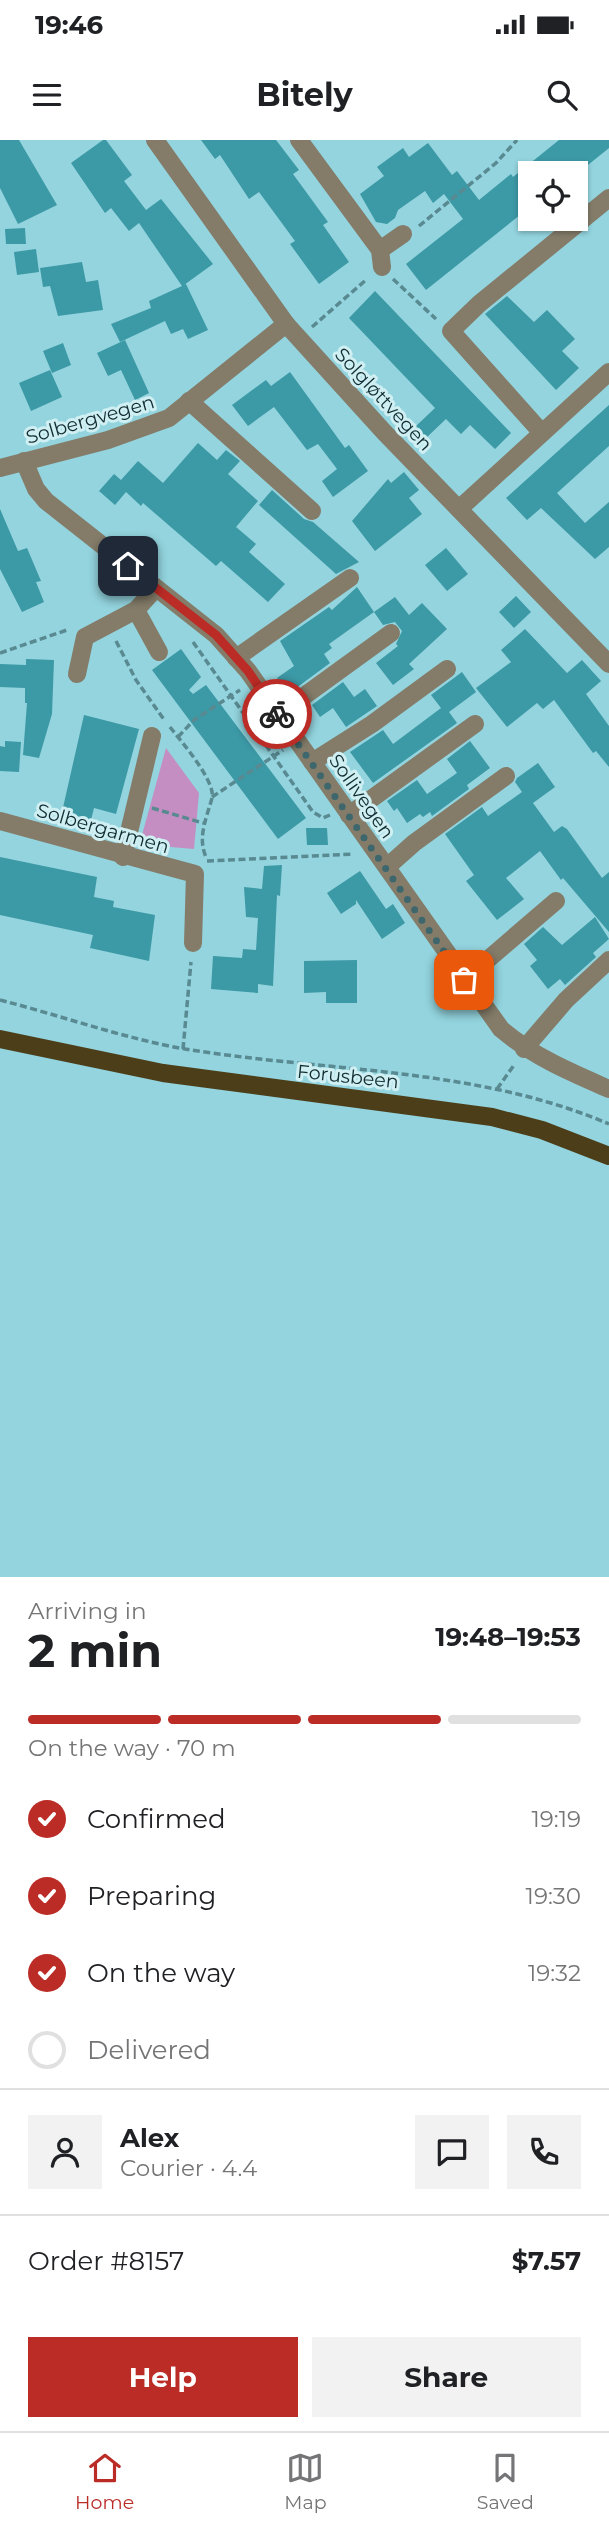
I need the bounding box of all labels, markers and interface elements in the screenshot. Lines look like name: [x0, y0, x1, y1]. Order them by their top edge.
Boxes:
text: 19:46: [35, 9, 103, 41]
text: Bitely: [256, 75, 353, 114]
icon: menu: [28, 76, 66, 114]
icon: search: [543, 76, 581, 114]
map controls: [518, 161, 588, 231]
button: locate: [518, 161, 588, 231]
street label: Solgløttvegen: [330, 343, 437, 456]
street label: Solbergvegen: [23, 390, 157, 449]
pin: [98, 536, 158, 596]
icon: home: [109, 547, 147, 585]
courier: [242, 679, 312, 749]
icon: bike: [258, 695, 296, 733]
street label: Sollivegen: [324, 750, 399, 843]
street label: Solbergarmen: [34, 799, 172, 858]
pin: [434, 950, 494, 1010]
icon: bag: [445, 961, 483, 999]
street label: Forusbeen: [296, 1060, 400, 1093]
text: Arriving in: [28, 1597, 147, 1625]
text: 19:48–19:53: [435, 1621, 581, 1653]
text: 2 min: [28, 1622, 162, 1679]
text: On the way · 70 m: [28, 1734, 236, 1762]
icon: check: [28, 1800, 66, 1838]
text: Confirmed: [87, 1803, 226, 1835]
text: 19:19: [532, 1805, 581, 1833]
icon: check: [28, 1877, 66, 1915]
text: Preparing: [87, 1880, 216, 1912]
text: 19:30: [526, 1882, 581, 1910]
icon: check: [28, 1954, 66, 1992]
text: On the way: [87, 1957, 235, 1989]
text: 19:32: [528, 1959, 581, 1987]
text: Delivered: [87, 2034, 211, 2066]
button: person: [28, 2115, 102, 2189]
button: chat: [415, 2115, 489, 2189]
button: phone: [507, 2115, 581, 2189]
text: Alex: [120, 2122, 179, 2154]
text: Courier · 4.4: [120, 2154, 257, 2182]
text: Order #8157: [28, 2245, 184, 2277]
text: $7.57: [512, 2245, 581, 2277]
button: Help: [28, 2337, 298, 2417]
button: Share: [312, 2337, 581, 2417]
tab: Home: [75, 2449, 134, 2514]
tab: Map: [284, 2449, 327, 2514]
tab: Saved: [477, 2449, 534, 2514]

